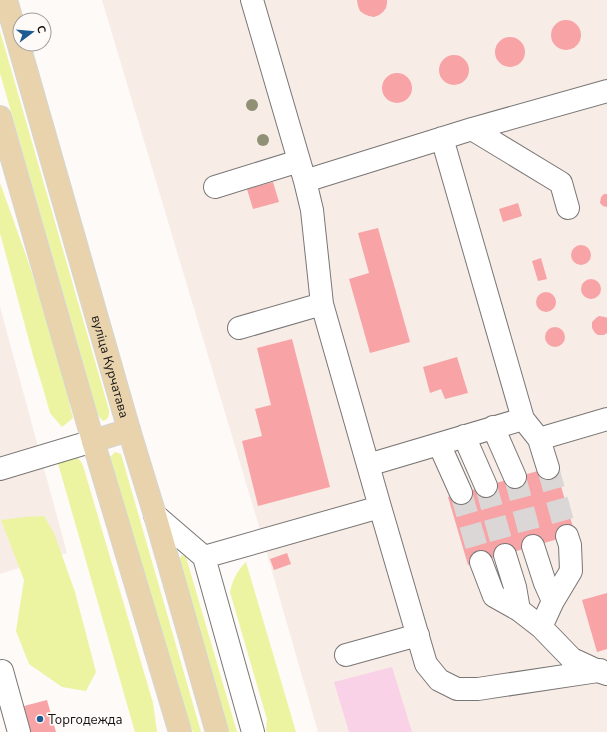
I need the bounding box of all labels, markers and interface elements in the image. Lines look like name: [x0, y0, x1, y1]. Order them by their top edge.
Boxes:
north arrow: [12, 12, 52, 52]
text: С: [33, 24, 50, 36]
street label: вуліца Курчатава: [87, 313, 133, 420]
place label: Торгодежда: [48, 711, 123, 729]
marker: Торгодежда: [35, 714, 45, 724]

